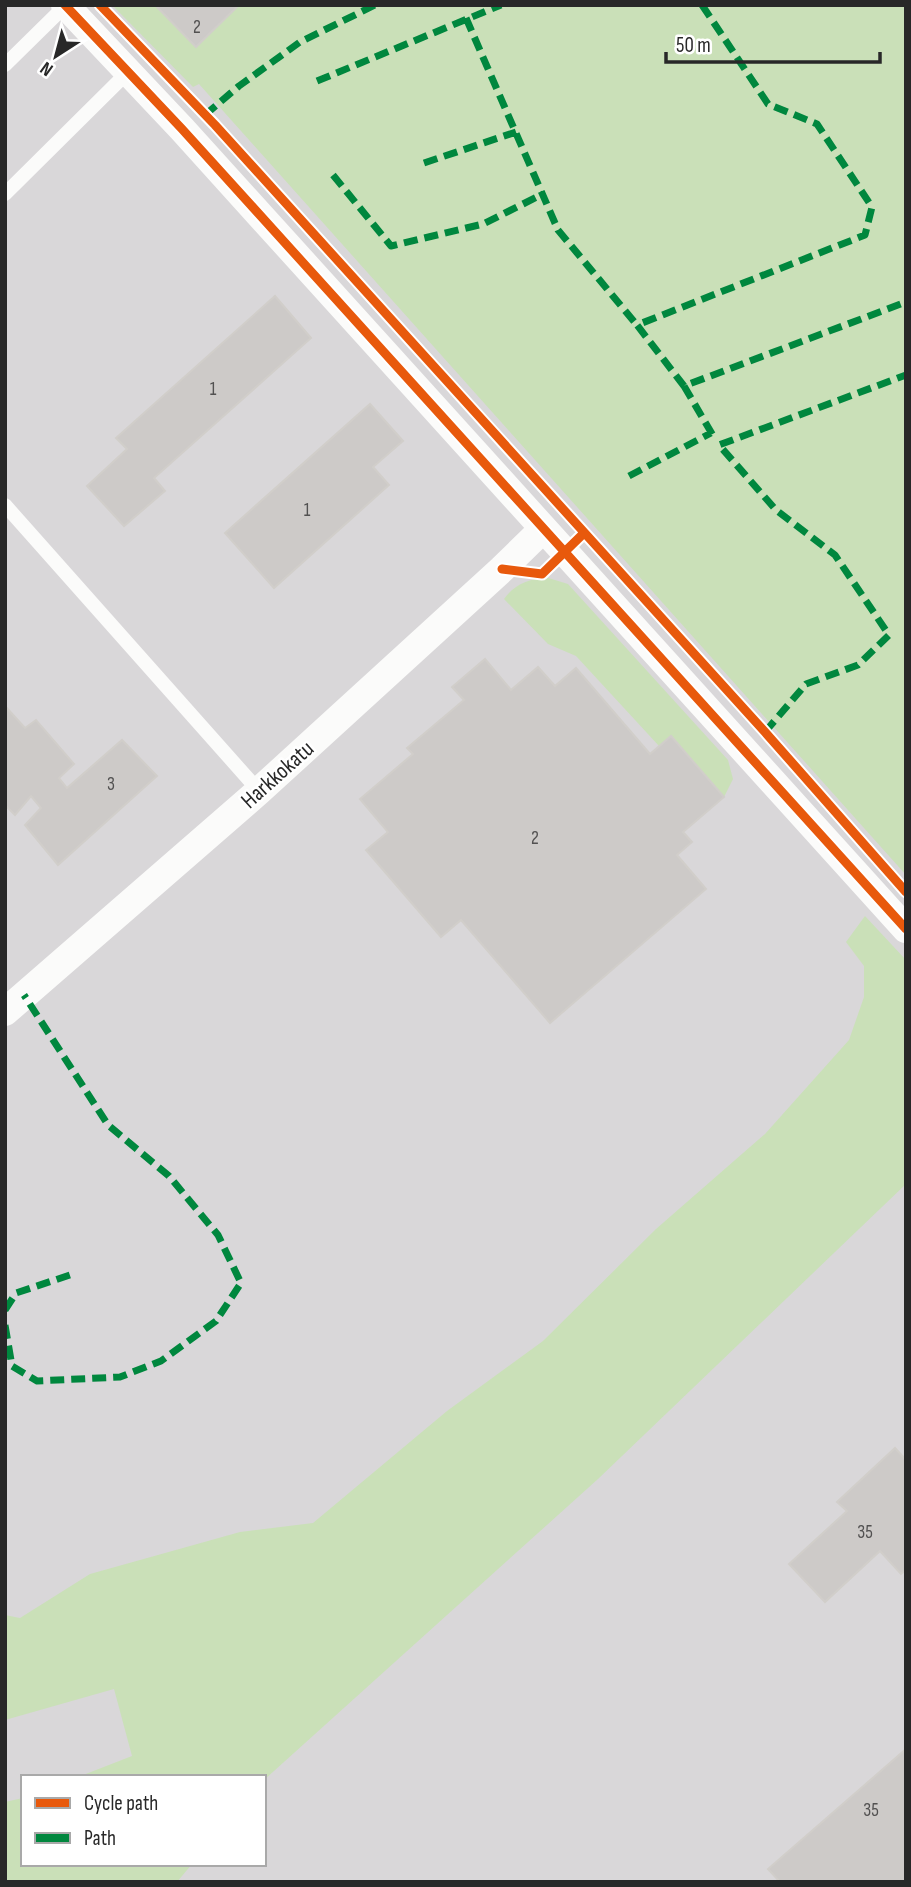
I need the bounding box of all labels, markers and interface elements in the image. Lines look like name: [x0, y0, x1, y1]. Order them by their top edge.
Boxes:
house number: 2: [193, 16, 201, 39]
north arrow: [21, 21, 91, 91]
scale bar: [666, 21, 880, 65]
text: 50 m: [676, 33, 711, 58]
text: N: [36, 56, 58, 81]
house number: 1: [210, 378, 217, 401]
house number: 1: [304, 499, 311, 522]
street label: Harkkokatu: [236, 735, 320, 815]
house number: 3: [107, 773, 115, 796]
house number: 2: [531, 827, 539, 850]
house number: 35: [857, 1521, 873, 1544]
legend: [21, 1775, 266, 1866]
text: Cycle path: [84, 1791, 158, 1816]
house number: 35: [863, 1799, 879, 1822]
text: Path: [84, 1826, 116, 1851]

